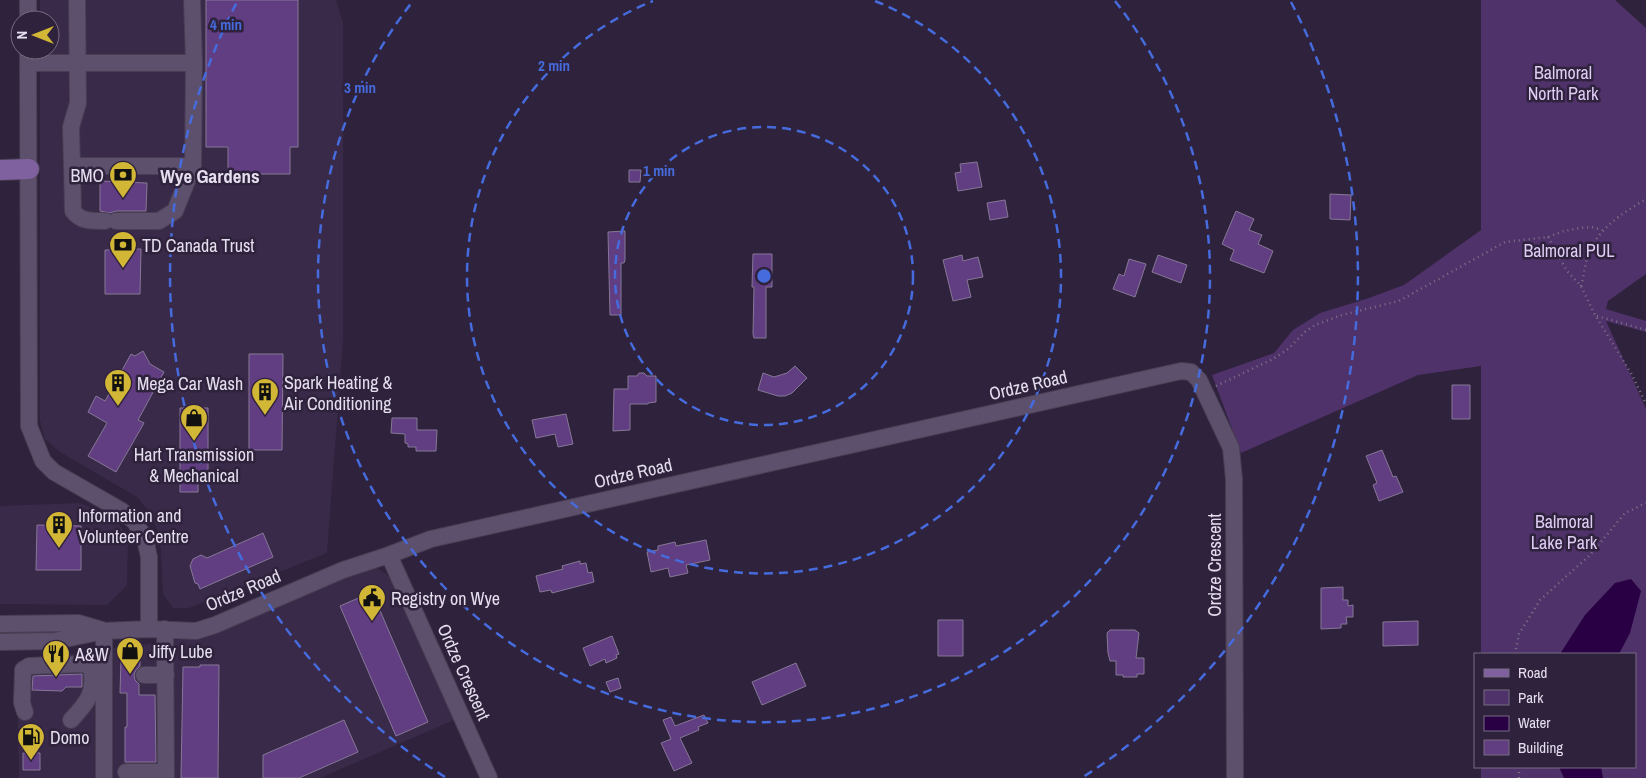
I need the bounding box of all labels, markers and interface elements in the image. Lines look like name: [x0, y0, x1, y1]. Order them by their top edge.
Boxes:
north arrow: [10, 10, 60, 60]
text: 4 min: [210, 14, 242, 35]
text: N: [13, 31, 31, 39]
text: 2 min: [538, 55, 570, 76]
park label: Balmoral North Park: [1528, 60, 1599, 106]
text: 3 min: [344, 77, 376, 98]
bank icon: BMO: [108, 160, 138, 199]
text: 1 min: [643, 160, 675, 181]
place label: BMO: [70, 163, 104, 188]
district label: Wye Gardens: [160, 163, 260, 189]
bank icon: TD Canada Trust: [108, 230, 138, 269]
place label: TD Canada Trust: [142, 233, 254, 258]
park label: Balmoral PUL: [1523, 238, 1615, 263]
centre of rings: [755, 267, 773, 285]
street label: Ordze Road: [986, 364, 1070, 406]
building icon: Mega Car Wash: [103, 368, 133, 407]
place label: Spark Heating & Air Conditioning: [283, 370, 392, 416]
place label: Mega Car Wash: [137, 371, 243, 396]
building icon: Spark Heating & Air Conditioning: [250, 377, 280, 416]
shop icon: Hart Transmission & Mechanical: [179, 403, 209, 442]
place label: Hart Transmission & Mechanical: [134, 442, 254, 488]
street label: Ordze Road: [591, 452, 675, 494]
place label: Information and Volunteer Centre: [78, 503, 189, 549]
park label: Balmoral Lake Park: [1531, 509, 1598, 555]
building icon: Information and Volunteer Centre: [44, 510, 74, 549]
street label: Ordze Crescent: [1202, 513, 1227, 617]
street label: Ordze Road: [201, 563, 285, 617]
public building icon: Registry on Wye: [357, 583, 387, 622]
place label: Registry on Wye: [391, 586, 500, 611]
street label: Ordze Crescent: [432, 620, 496, 724]
shop icon: Jiffy Lube: [115, 636, 145, 675]
restaurant icon: A&W: [41, 639, 71, 678]
place label: Jiffy Lube: [149, 639, 213, 664]
place label: A&W: [74, 642, 109, 667]
legend: [1474, 653, 1636, 768]
text: Road: [1518, 662, 1547, 683]
text: Park: [1518, 687, 1544, 708]
text: Water: [1518, 712, 1550, 733]
fuel station icon: Domo: [16, 722, 46, 761]
place label: Domo: [50, 725, 89, 750]
text: Building: [1518, 737, 1563, 758]

